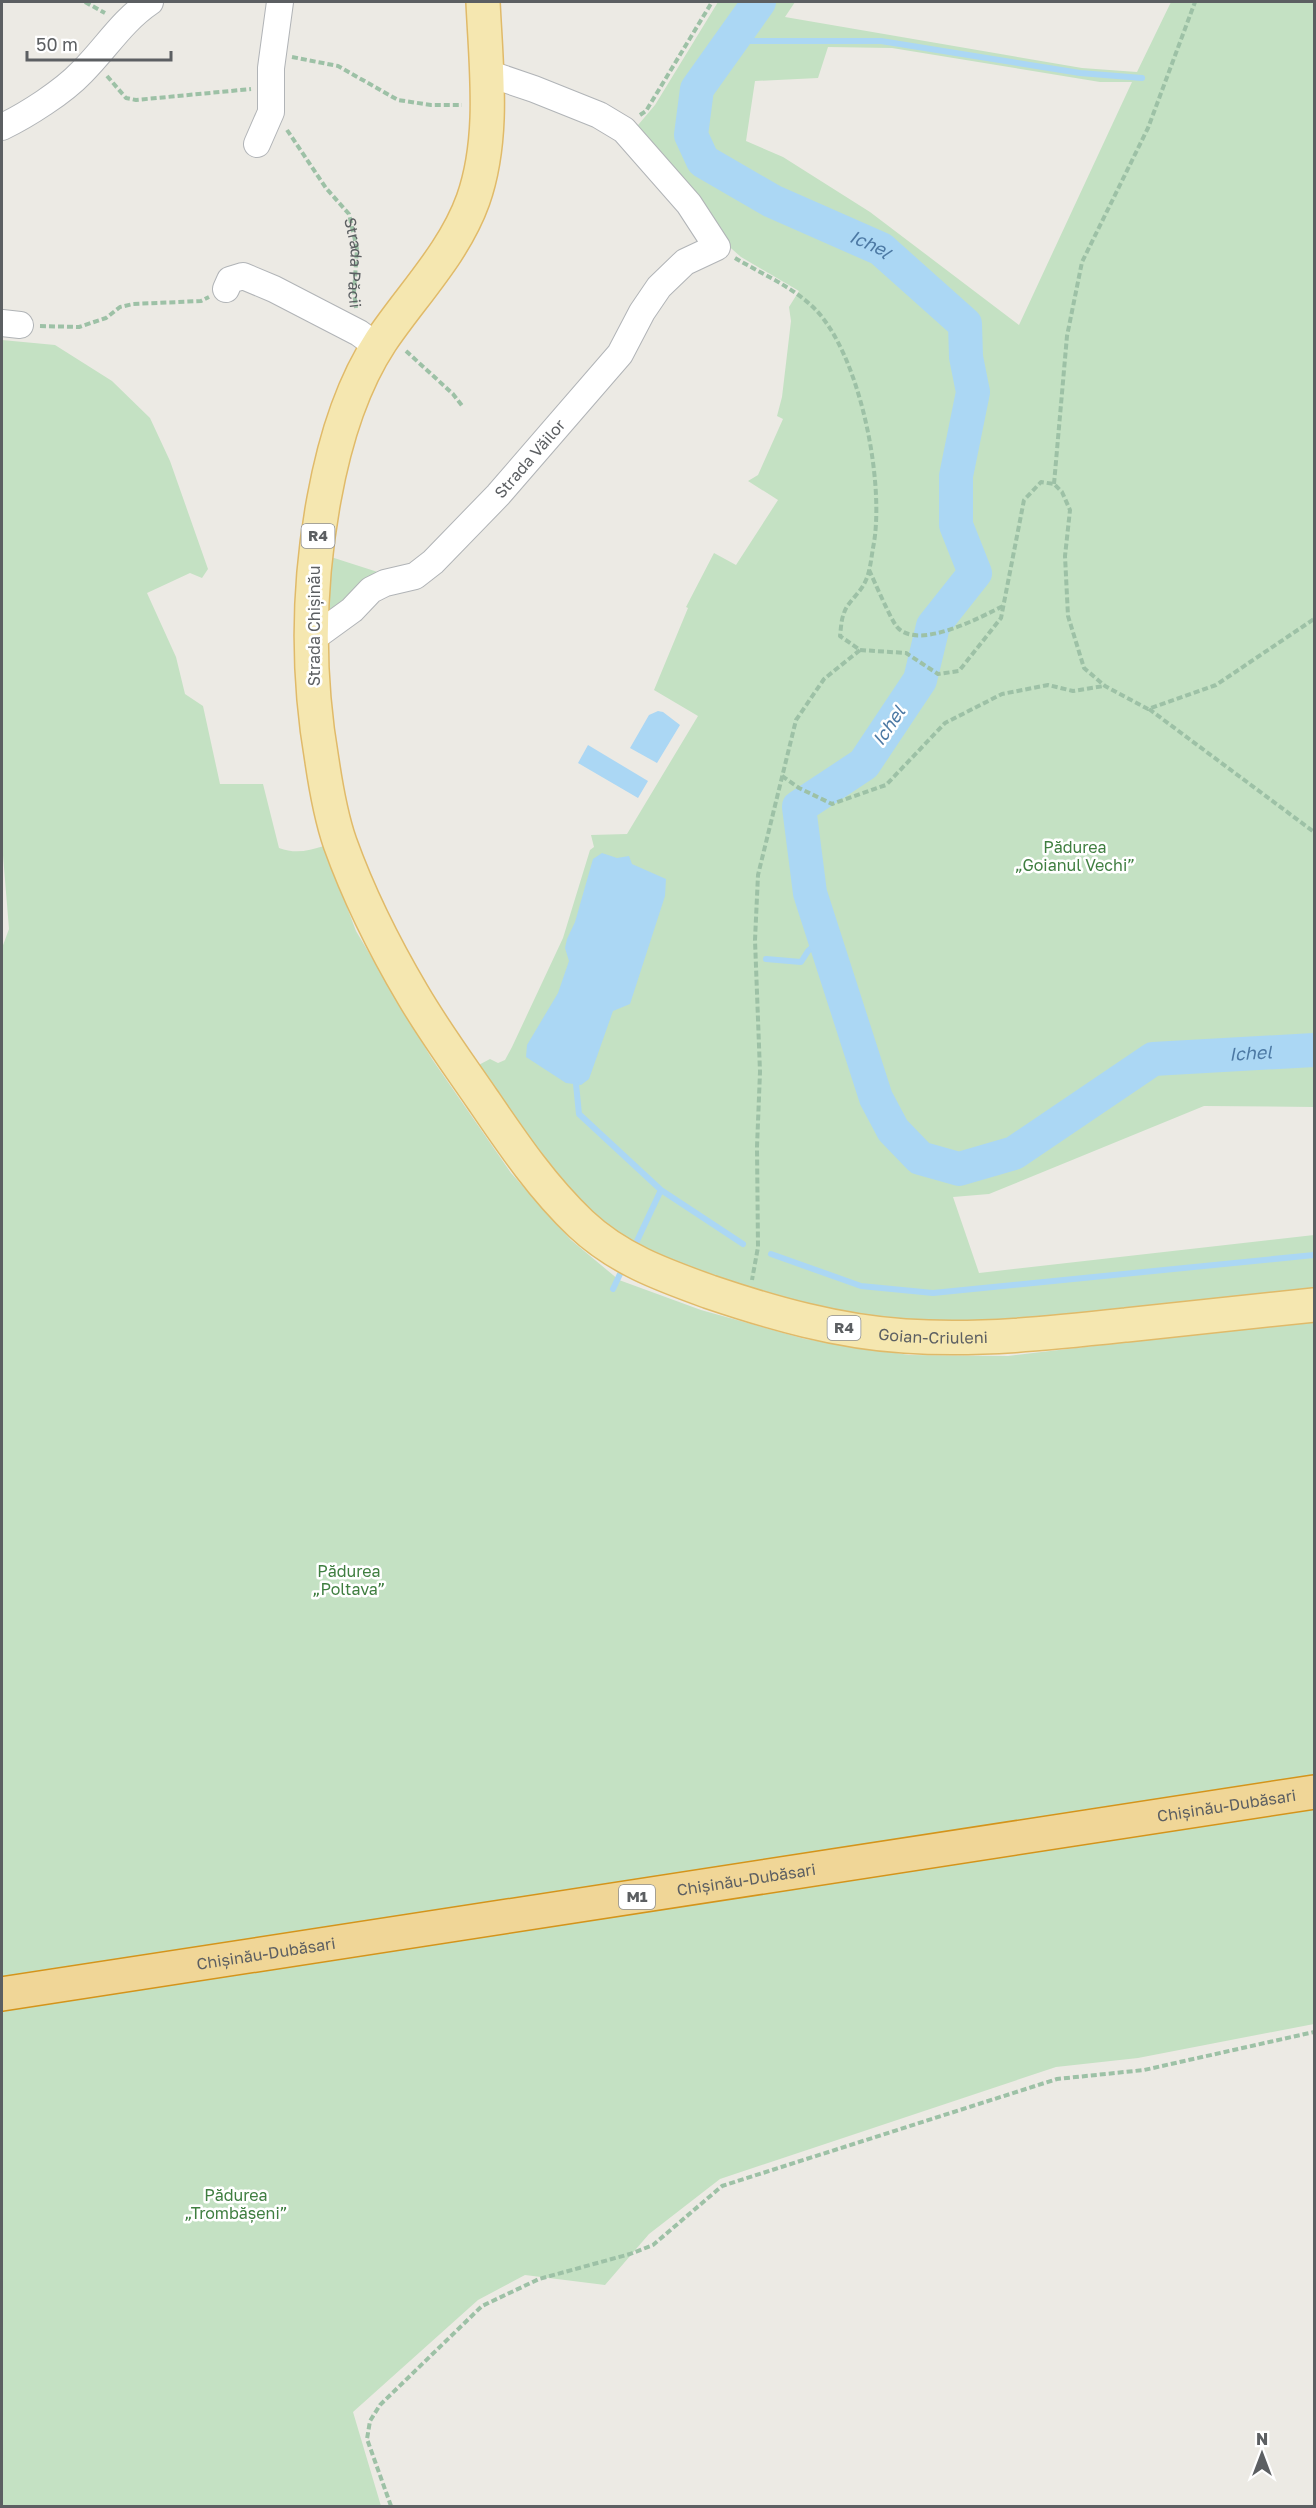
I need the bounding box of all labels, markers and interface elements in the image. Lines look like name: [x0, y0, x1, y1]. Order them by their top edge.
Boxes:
scale bar: [27, 24, 171, 62]
text: 50 m: [36, 33, 78, 55]
street label: Strada Păcii: [340, 216, 367, 309]
water label: Ichel: [847, 225, 897, 264]
street label: Strada Văilor: [490, 415, 569, 502]
road number: R4: [302, 524, 334, 548]
street label: Strada Chișinău: [304, 566, 324, 686]
water label: Ichel: [867, 701, 910, 749]
park label: Pădurea „Goianul Vechi”: [1015, 837, 1135, 875]
water label: Ichel: [1229, 1040, 1274, 1065]
road number: R4: [828, 1316, 860, 1340]
street label: Goian-Criuleni: [877, 1324, 988, 1348]
park label: Pădurea „Poltava”: [313, 1561, 385, 1599]
street label: Chișinău-Dubăsari: [1156, 1785, 1297, 1826]
street label: Chișinău-Dubăsari: [675, 1859, 817, 1900]
road number: M1: [619, 1885, 655, 1909]
street label: Chișinău-Dubăsari: [195, 1933, 337, 1974]
park label: Pădurea „Trombășeni”: [184, 2185, 288, 2223]
north arrow: [1232, 2424, 1292, 2484]
text: N: [1256, 2429, 1268, 2449]

